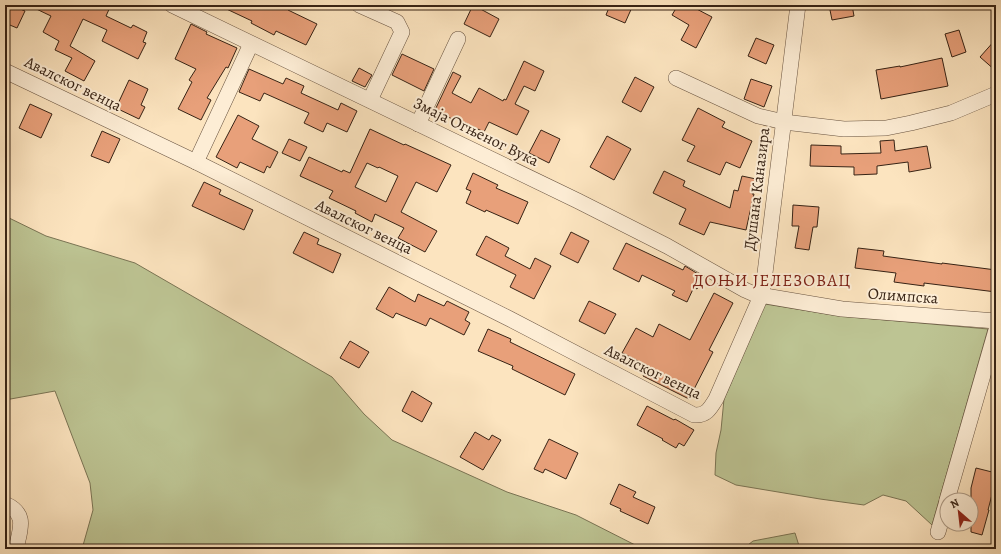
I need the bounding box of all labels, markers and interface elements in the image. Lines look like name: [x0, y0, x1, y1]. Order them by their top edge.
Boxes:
street label: Авалског венца: [20, 51, 126, 117]
street label: Змаја Огњеног Вука: [410, 92, 543, 172]
street label: Душана Каназира: [739, 126, 776, 252]
street label: Авалског венца: [311, 194, 417, 260]
district label: ДОЊИ ЈЕЛЕЗОВАЦ: [693, 269, 851, 292]
street label: Олимпска: [867, 283, 940, 309]
street label: Авалског венца: [600, 339, 706, 405]
north arrow: [939, 492, 979, 532]
text: N: [947, 495, 962, 512]

